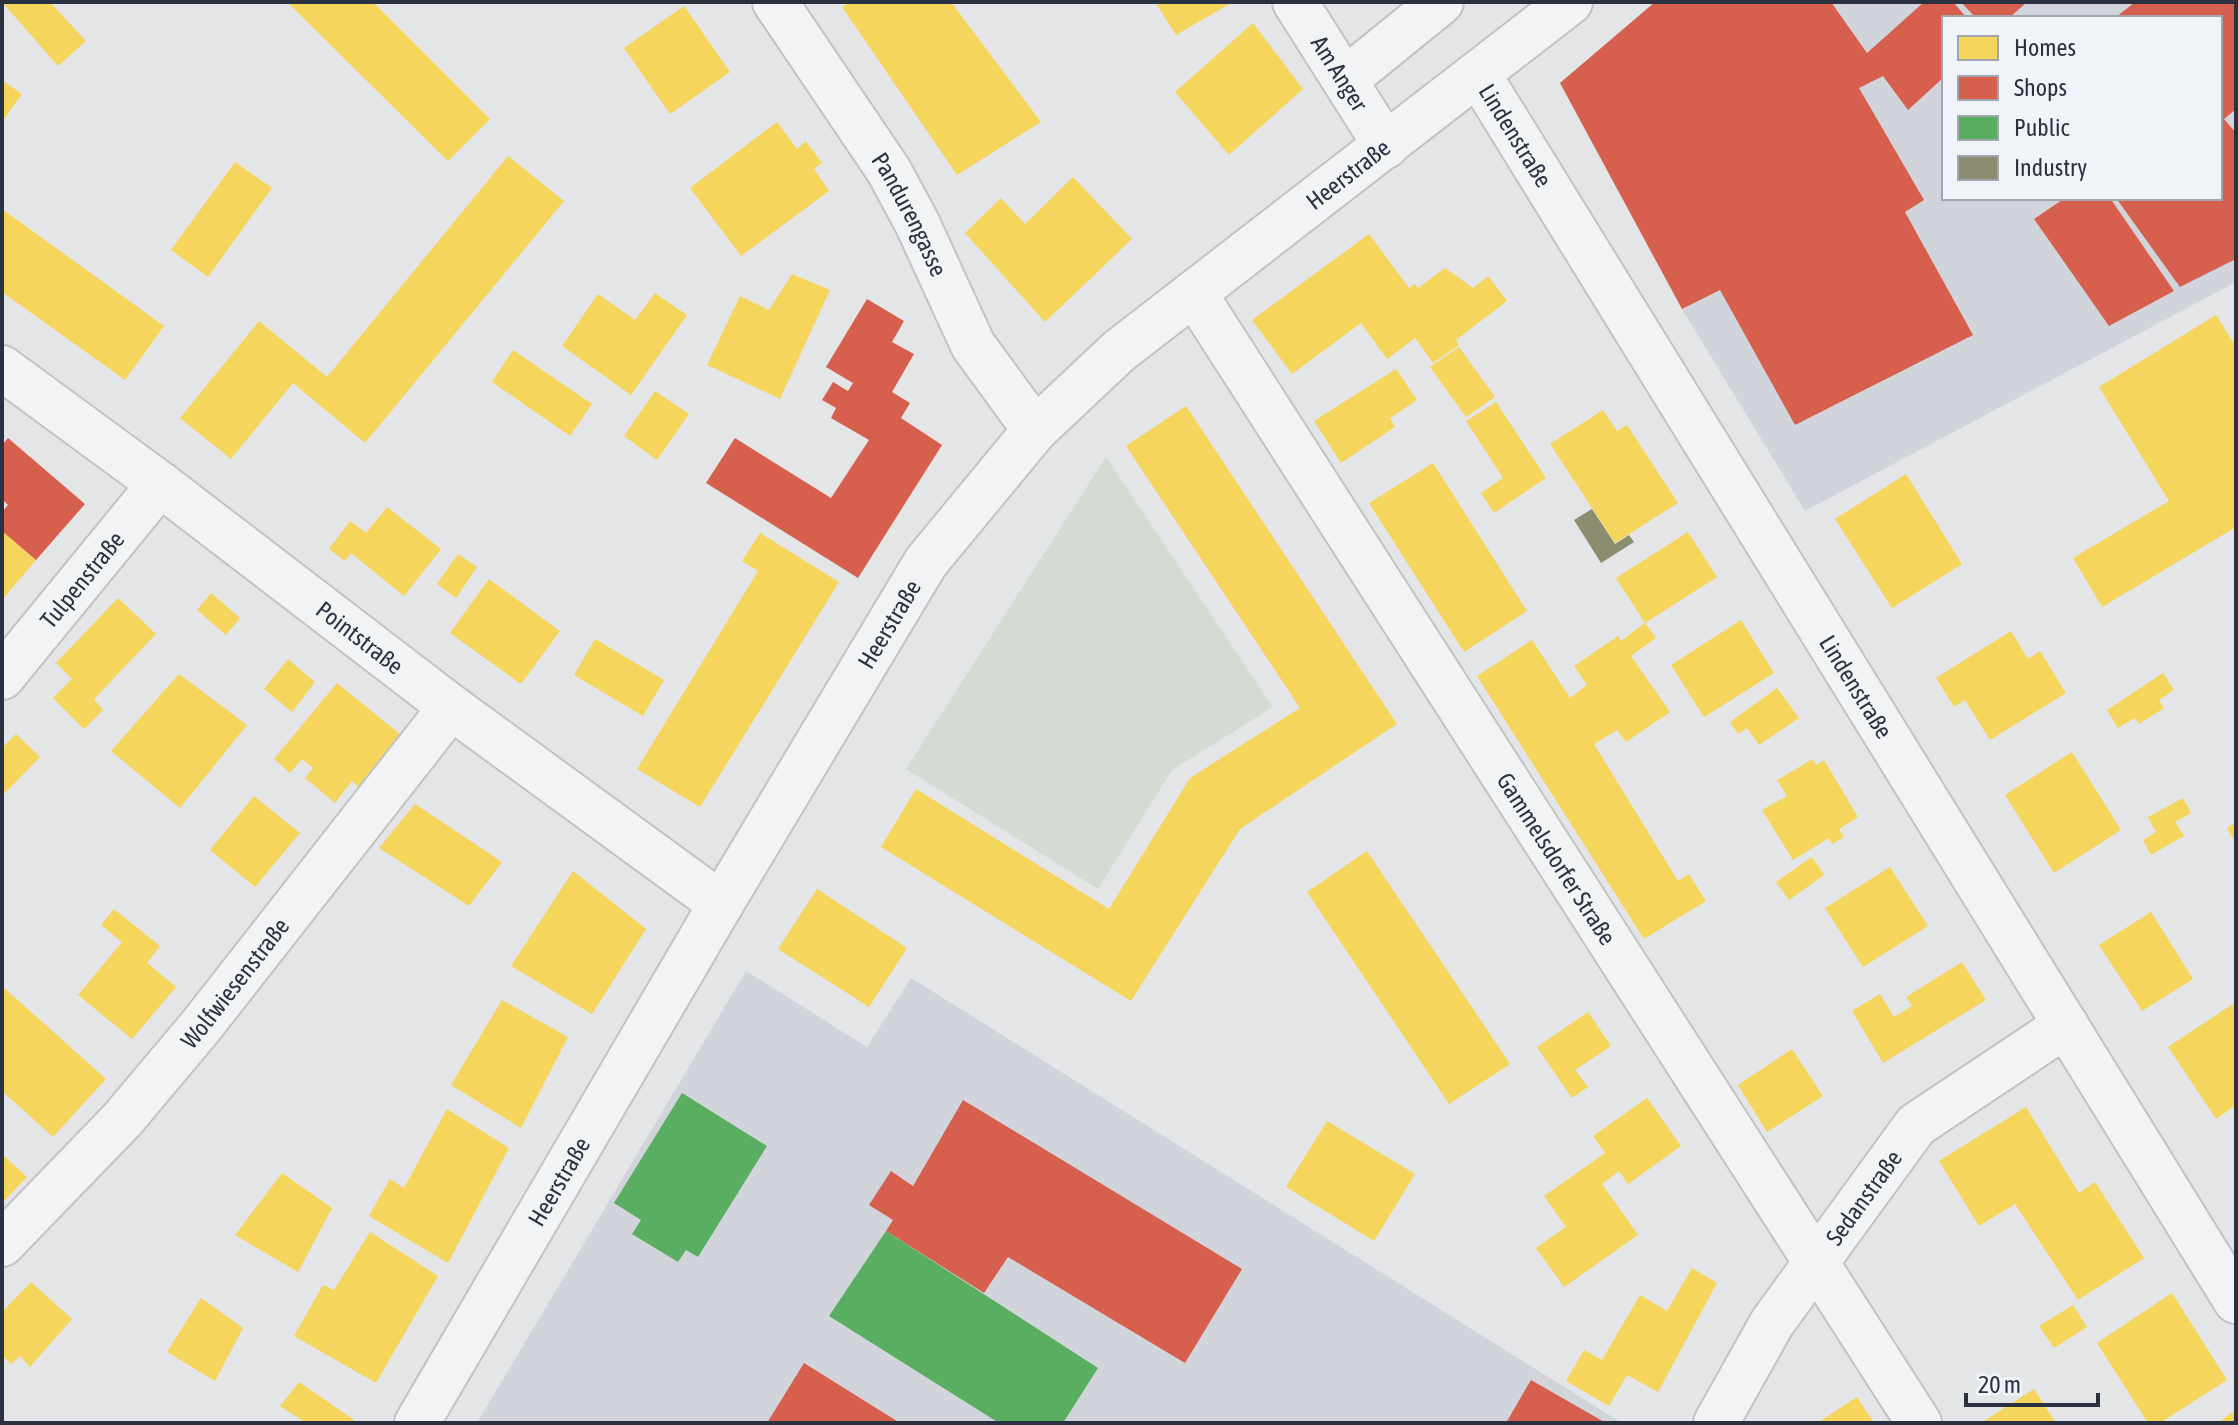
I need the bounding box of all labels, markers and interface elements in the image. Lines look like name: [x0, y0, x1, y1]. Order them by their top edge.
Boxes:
legend: [1942, 16, 2222, 200]
street label: Am Anger: [1306, 30, 1374, 116]
text: Homes: [2014, 34, 2076, 61]
text: Shops: [2014, 74, 2067, 101]
street label: Lindenstraße: [1474, 79, 1558, 192]
text: Public: [2014, 114, 2070, 141]
street label: Heerstraße: [1301, 133, 1395, 215]
street label: Pandurengasse: [867, 147, 953, 280]
text: Industry: [2014, 154, 2087, 181]
street label: Tulpenstraße: [34, 526, 129, 633]
street label: Heerstraße: [852, 575, 926, 673]
street label: Pointstraße: [311, 595, 409, 679]
street label: Lindenstraße: [1814, 630, 1898, 743]
street label: Gammelsdorfer Straße: [1492, 768, 1622, 949]
street label: Wolfwiesenstraße: [175, 912, 294, 1053]
street label: Heerstraße: [522, 1132, 595, 1231]
street label: Sedanstraße: [1820, 1145, 1907, 1250]
scale bar: [1966, 1357, 2098, 1407]
text: 20 m: [1978, 1371, 2021, 1398]

